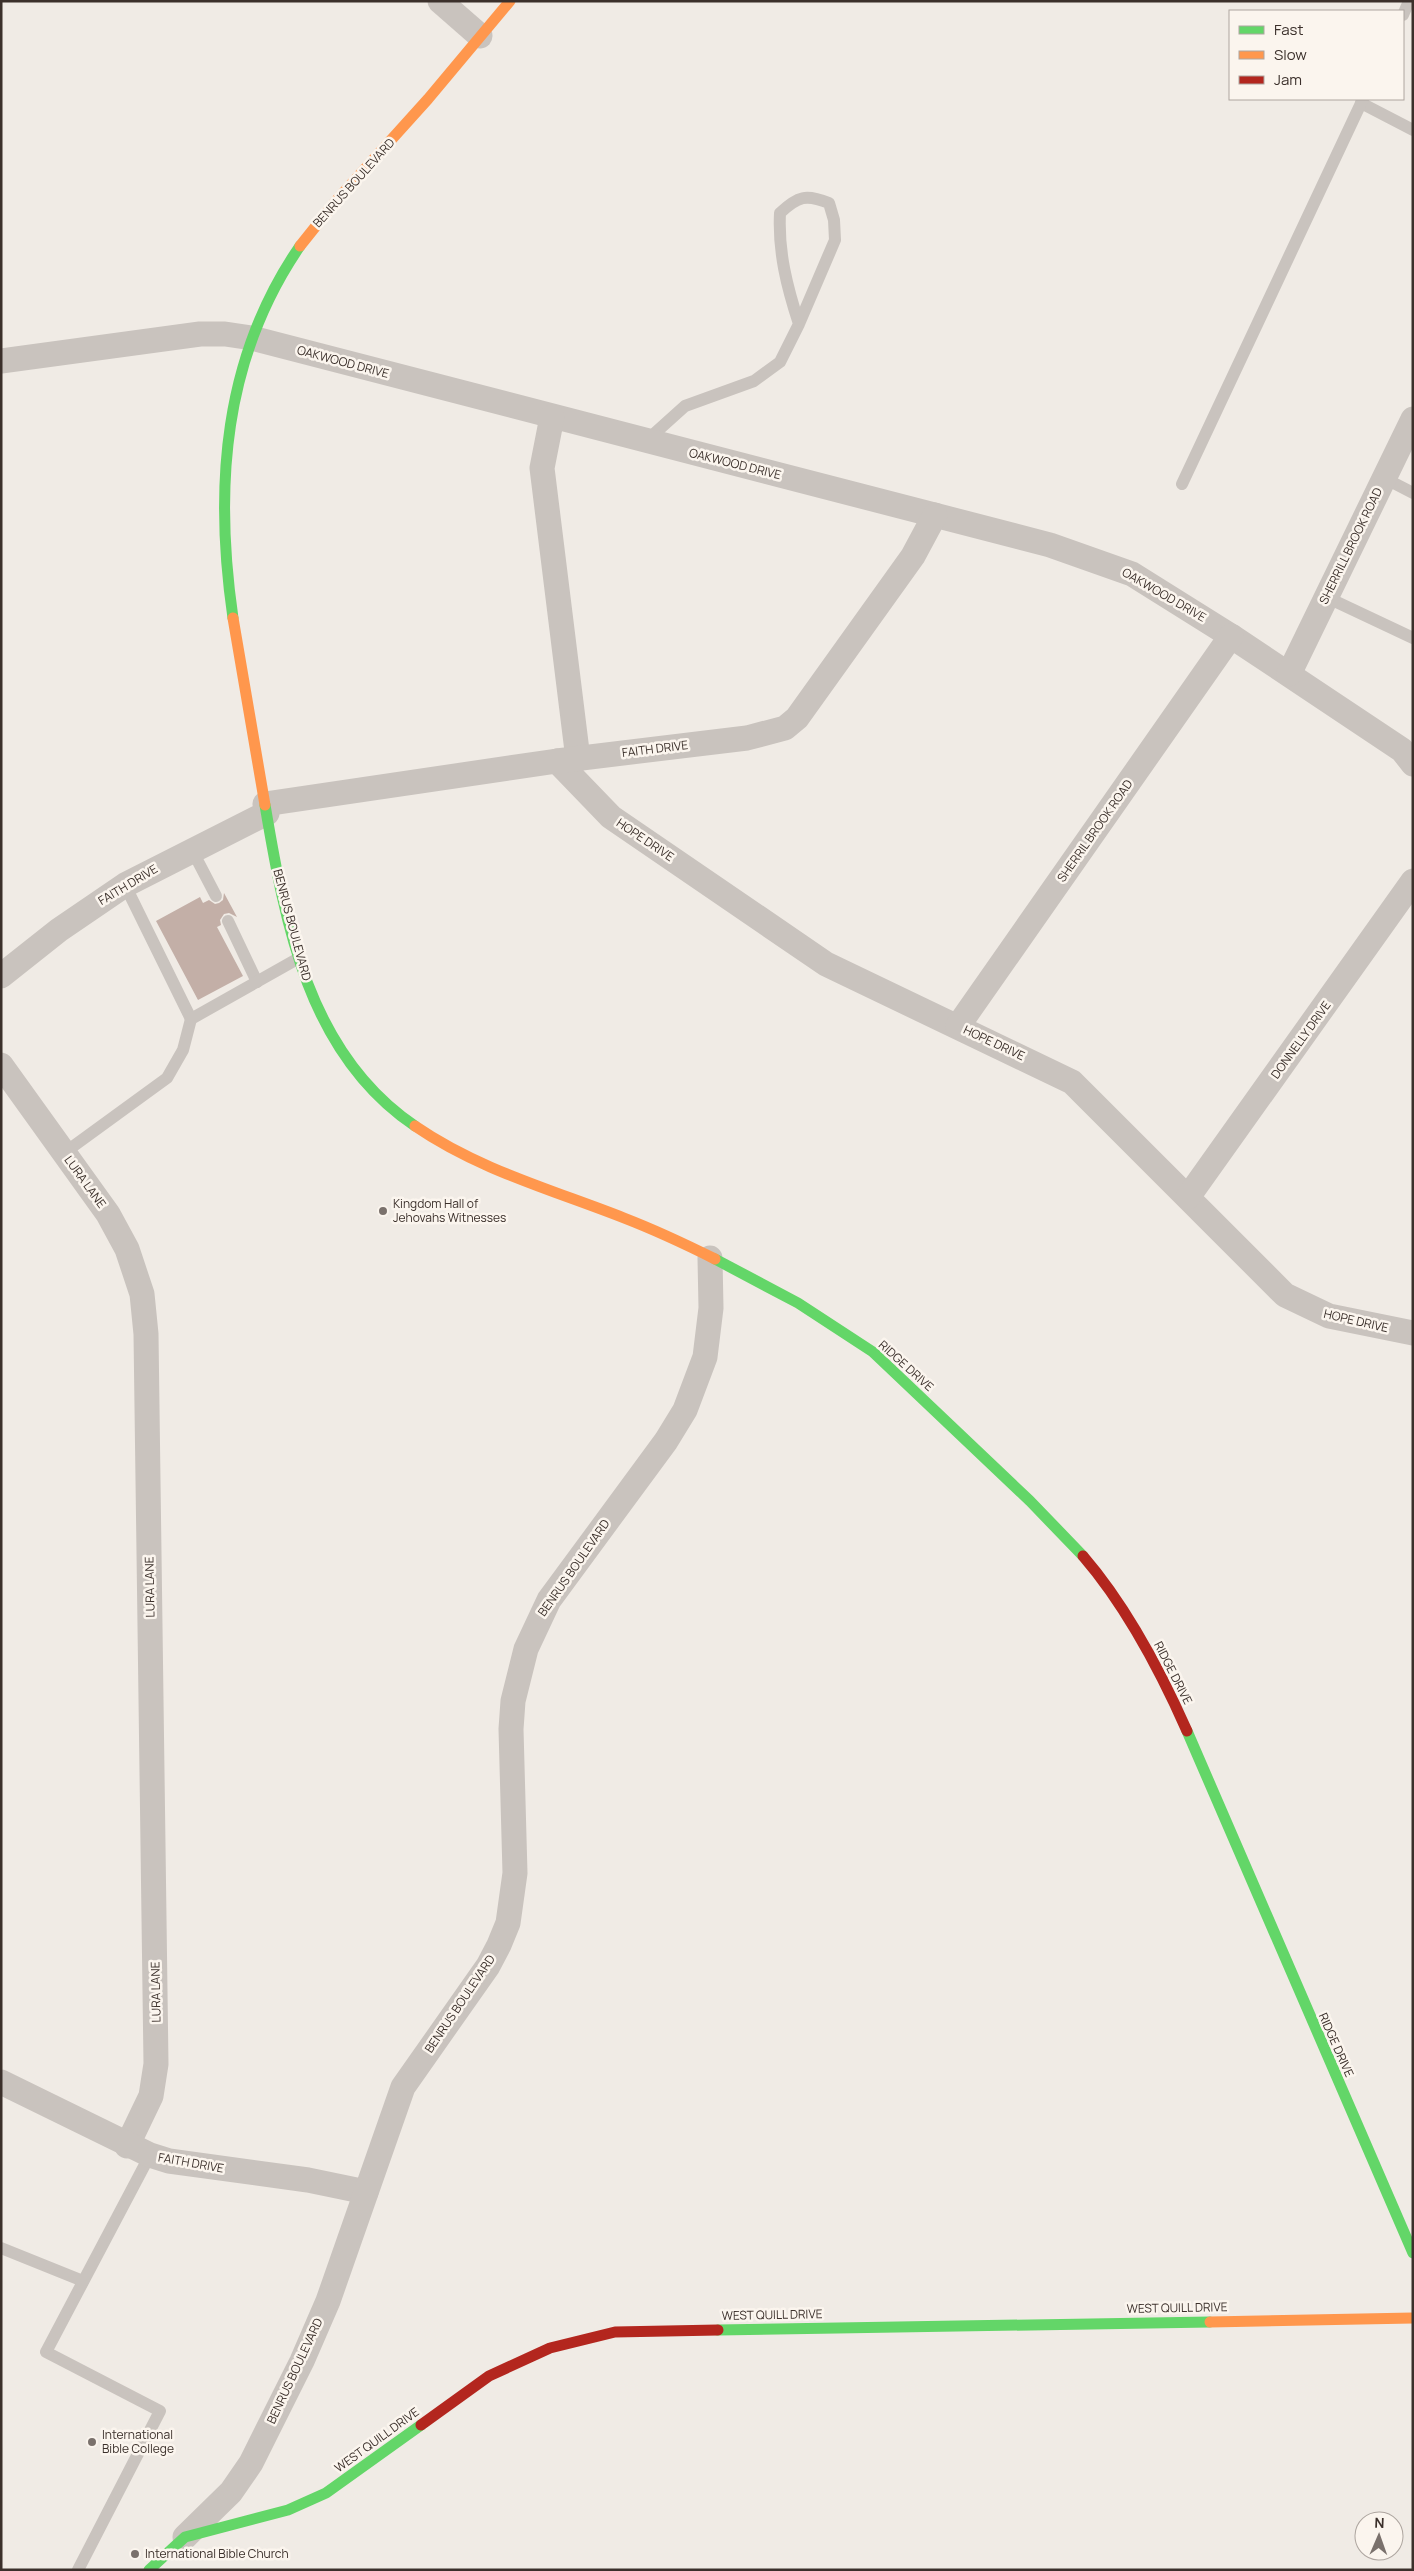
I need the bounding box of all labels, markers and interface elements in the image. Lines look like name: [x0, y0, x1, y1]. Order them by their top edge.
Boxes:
legend: [1229, 10, 1404, 100]
text: Fast: [1274, 19, 1303, 40]
text: Slow: [1274, 44, 1307, 65]
text: Jam: [1274, 69, 1302, 90]
street label: BENRUS BOULEVARD: [309, 134, 398, 231]
street label: OAKWOOD DRIVE: [295, 341, 391, 382]
street label: OAKWOOD DRIVE: [687, 444, 783, 483]
street label: SHERRILL BROOK ROAD: [1315, 485, 1386, 607]
street label: OAKWOOD DRIVE: [1119, 564, 1210, 626]
street label: FAITH DRIVE: [621, 736, 689, 761]
street label: SHERRIL BROOK ROAD: [1053, 776, 1136, 885]
street label: HOPE DRIVE: [613, 814, 677, 865]
street label: FAITH DRIVE: [95, 860, 161, 909]
street label: BENRUS BOULEVARD: [269, 867, 316, 983]
street label: DONNELLY DRIVE: [1267, 997, 1335, 1082]
street label: HOPE DRIVE: [961, 1021, 1028, 1064]
street label: LURA LANE: [61, 1152, 110, 1211]
place label: Kingdom Hall of Jehovahs Witnesses: [393, 1195, 506, 1226]
marker: Kingdom Hall of Jehovahs Witnesses: [377, 1205, 389, 1217]
street label: HOPE DRIVE: [1322, 1305, 1390, 1336]
street label: RIDGE DRIVE: [875, 1336, 938, 1395]
street label: BENRUS BOULEVARD: [534, 1516, 614, 1620]
street label: LURA LANE: [140, 1556, 159, 1618]
street label: RIDGE DRIVE: [1150, 1638, 1197, 1707]
street label: BENRUS BOULEVARD: [420, 1951, 499, 2056]
street label: LURA LANE: [146, 1961, 165, 2023]
street label: RIDGE DRIVE: [1315, 2010, 1358, 2080]
street label: FAITH DRIVE: [157, 2148, 226, 2177]
street label: WEST QUILL DRIVE: [1126, 2298, 1228, 2317]
street label: WEST QUILL DRIVE: [721, 2305, 823, 2324]
street label: BENRUS BOULEVARD: [263, 2315, 327, 2426]
street label: WEST QUILL DRIVE: [331, 2403, 423, 2476]
place label: International Bible College: [102, 2426, 174, 2457]
marker: International Bible College: [86, 2436, 98, 2448]
north arrow: [1354, 2511, 1404, 2561]
text: N: [1374, 2513, 1385, 2532]
place label: International Bible Church: [145, 2545, 289, 2562]
marker: International Bible Church: [129, 2548, 141, 2560]

